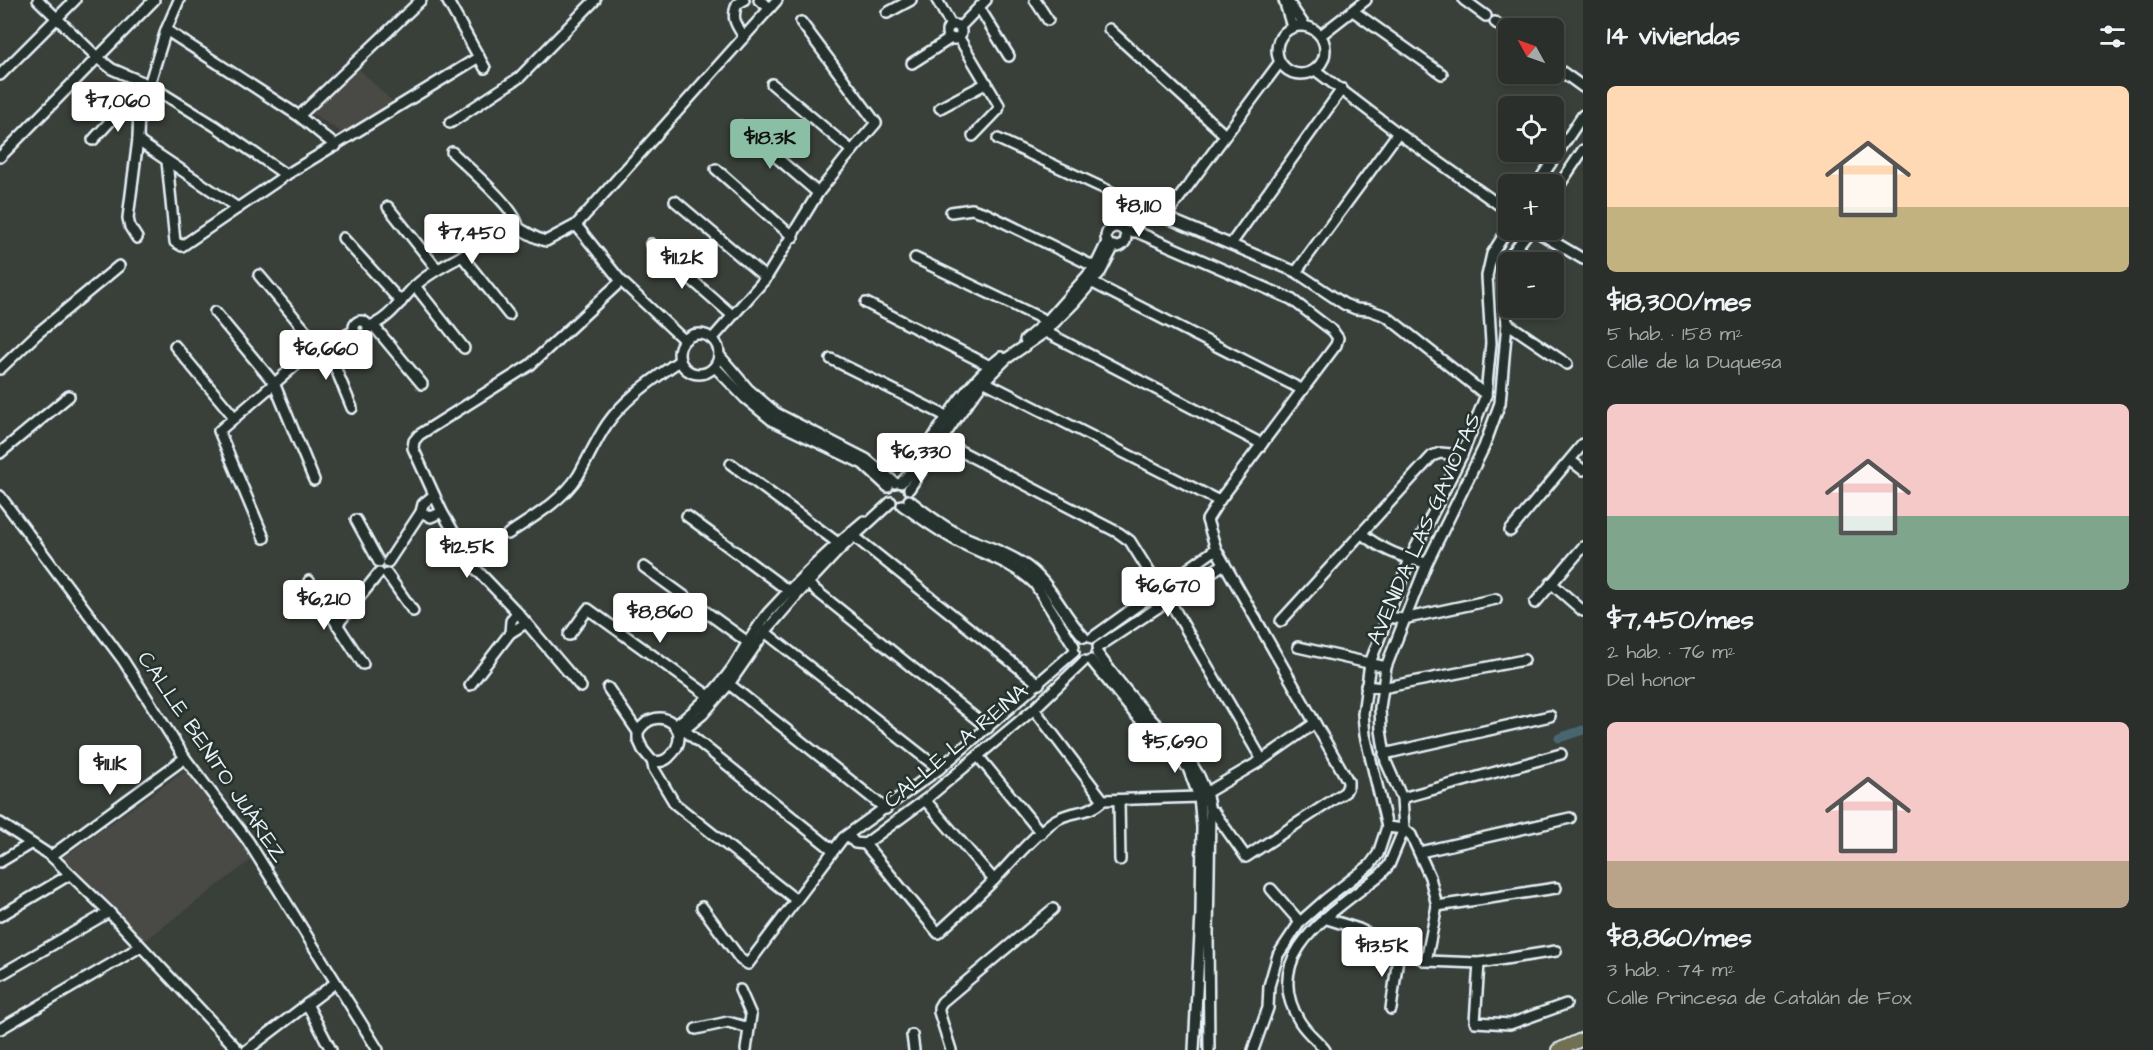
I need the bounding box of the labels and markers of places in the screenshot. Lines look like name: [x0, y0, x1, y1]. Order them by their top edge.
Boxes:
pin: $7,060: [69, 82, 167, 133]
pin: $18.3K: [721, 119, 819, 170]
pin: $8,110: [1090, 187, 1188, 238]
pin: $7,450: [423, 214, 521, 265]
pin: $11.2K: [633, 239, 731, 290]
pin: $6,660: [277, 330, 375, 381]
pin: $6,330: [872, 433, 970, 484]
pin: $12.5K: [418, 528, 516, 579]
pin: $6,670: [1119, 567, 1217, 618]
pin: $6,210: [275, 580, 373, 631]
pin: $8,860: [611, 593, 709, 644]
pin: $5,690: [1126, 723, 1224, 774]
pin: $11.1K: [61, 745, 159, 796]
pin: $13.5K: [1333, 927, 1431, 978]

